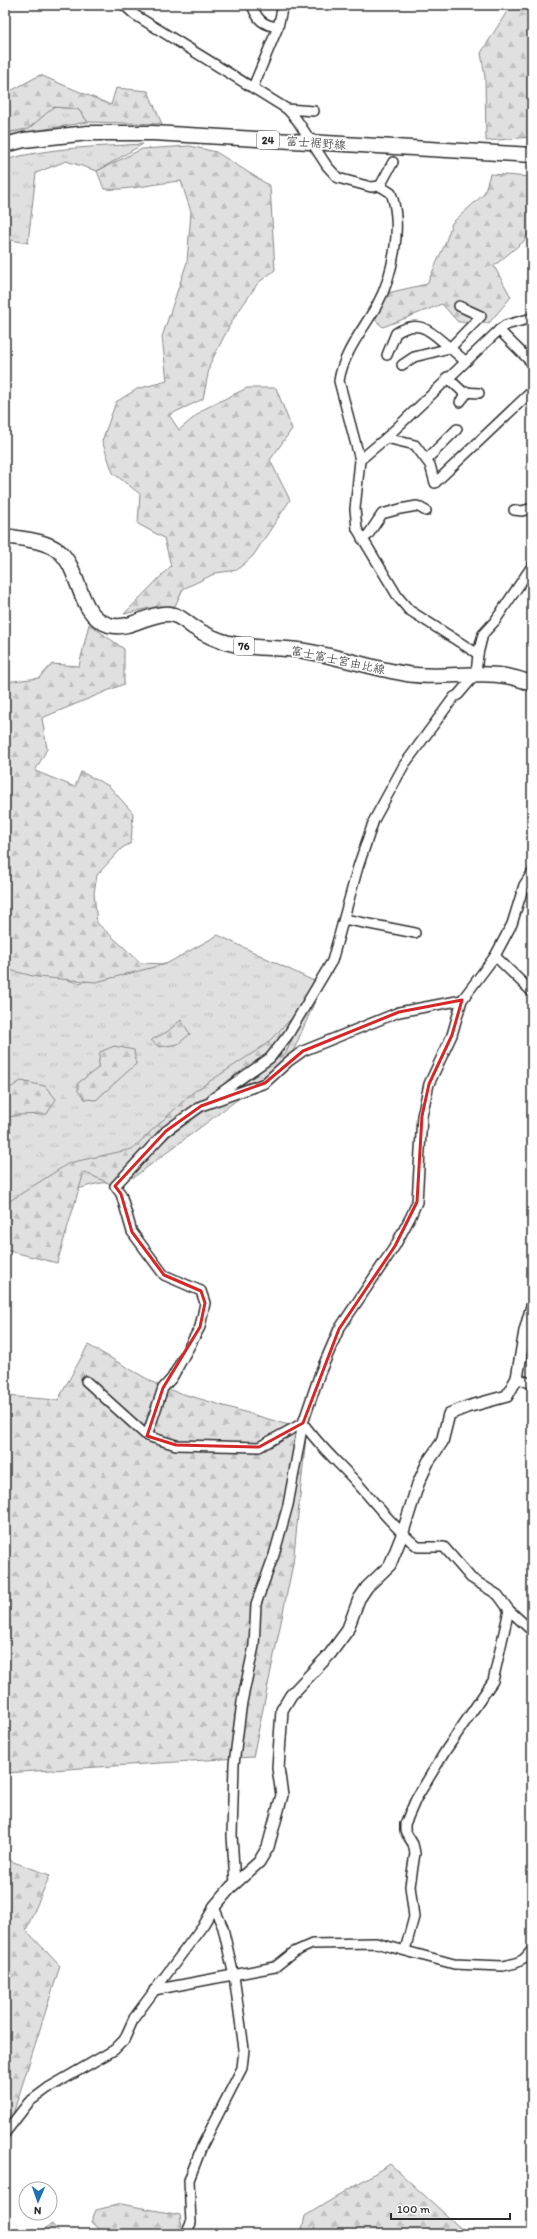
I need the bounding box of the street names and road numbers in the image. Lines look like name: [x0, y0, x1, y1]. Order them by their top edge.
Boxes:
road number: 24: [257, 131, 279, 149]
street label: 富士裾野線: [286, 134, 346, 152]
road number: 76: [234, 637, 254, 655]
street label: 富士富士宮由比線: [290, 643, 386, 677]

